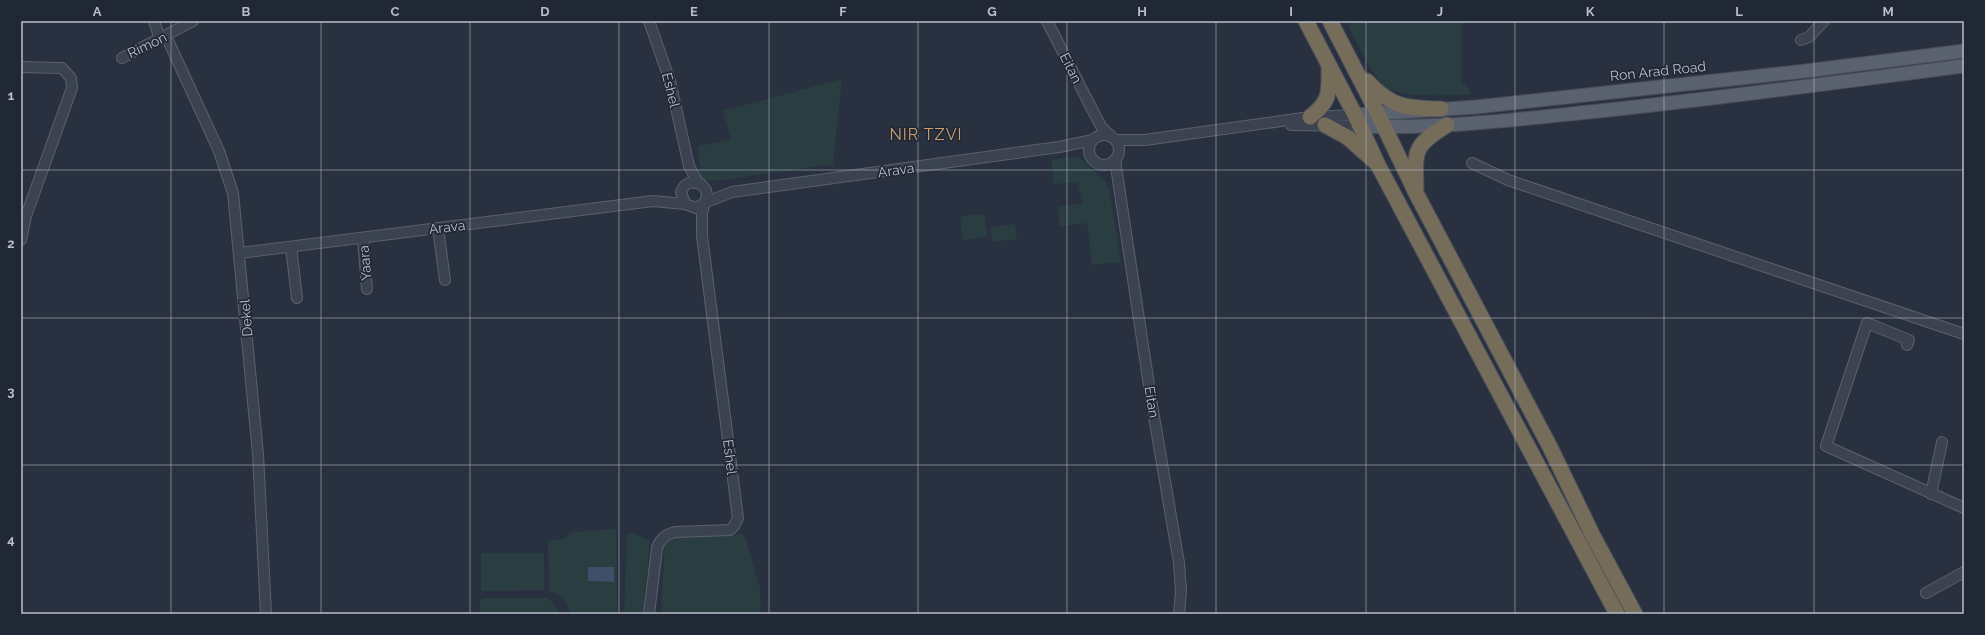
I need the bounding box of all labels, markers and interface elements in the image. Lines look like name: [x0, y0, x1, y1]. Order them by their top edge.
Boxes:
text: A: [93, 4, 102, 19]
text: B: [242, 4, 251, 19]
text: C: [391, 4, 400, 19]
text: D: [540, 4, 550, 19]
text: E: [690, 4, 698, 19]
text: F: [839, 4, 847, 19]
text: G: [987, 4, 997, 19]
text: H: [1137, 4, 1147, 19]
text: I: [1289, 4, 1293, 19]
text: J: [1437, 4, 1443, 19]
text: K: [1586, 4, 1595, 19]
text: L: [1735, 4, 1743, 19]
text: M: [1882, 4, 1894, 19]
street label: Rimon: [125, 29, 169, 61]
street label: Eitan: [1057, 50, 1085, 86]
street label: Ron Arad Road: [1609, 58, 1707, 84]
street label: Eshel: [659, 71, 683, 109]
text: 1: [8, 88, 15, 103]
district label: NIR TZVI: [889, 125, 963, 144]
street label: Arava: [877, 160, 915, 180]
street label: Arava: [428, 217, 466, 237]
text: 2: [7, 236, 15, 251]
street label: Yaara: [355, 245, 375, 281]
street label: Dekel: [236, 299, 256, 337]
text: 3: [7, 384, 15, 399]
street label: Eitan: [1142, 385, 1162, 419]
street label: Eshel: [720, 438, 740, 476]
text: 4: [7, 532, 15, 547]

